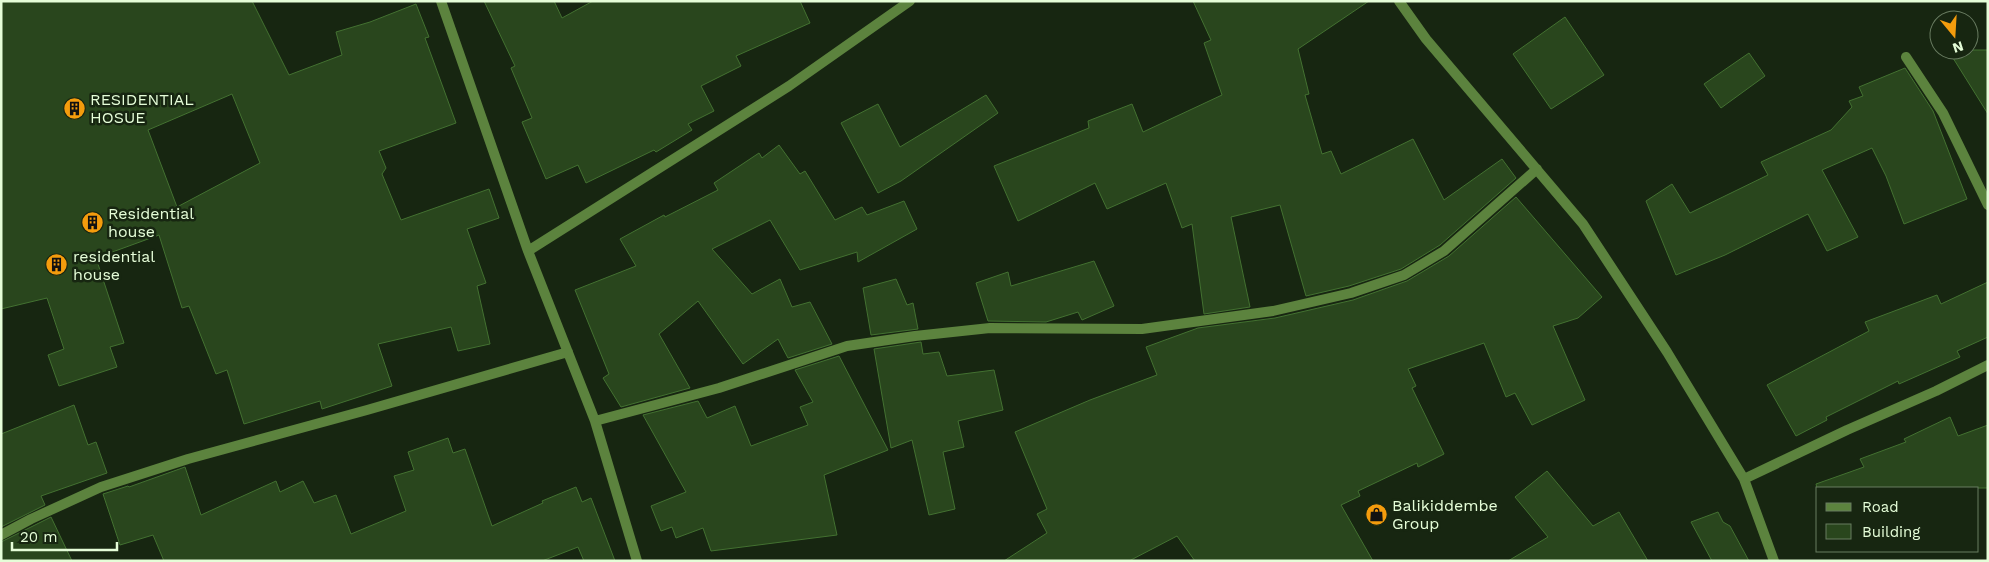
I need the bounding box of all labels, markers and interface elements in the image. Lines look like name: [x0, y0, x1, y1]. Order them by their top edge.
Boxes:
north arrow: [1929, 10, 1979, 60]
text: N: [1951, 38, 1965, 57]
place label: RESIDENTIAL HOSUE: [90, 90, 194, 127]
building icon: RESIDENTIAL HOSUE: [62, 96, 86, 120]
place label: Residential house: [108, 204, 194, 241]
building icon: Residential house: [80, 210, 104, 234]
place label: residential house: [73, 247, 155, 284]
building icon: residential house: [45, 253, 69, 277]
legend: [1816, 487, 1979, 552]
place label: Balikiddembe Group: [1392, 496, 1498, 533]
text: Road: [1862, 498, 1899, 516]
shop icon: Balikiddembe Group: [1364, 502, 1388, 526]
scale bar: [12, 520, 118, 552]
text: Building: [1862, 523, 1920, 541]
text: 20 m: [20, 528, 58, 546]

